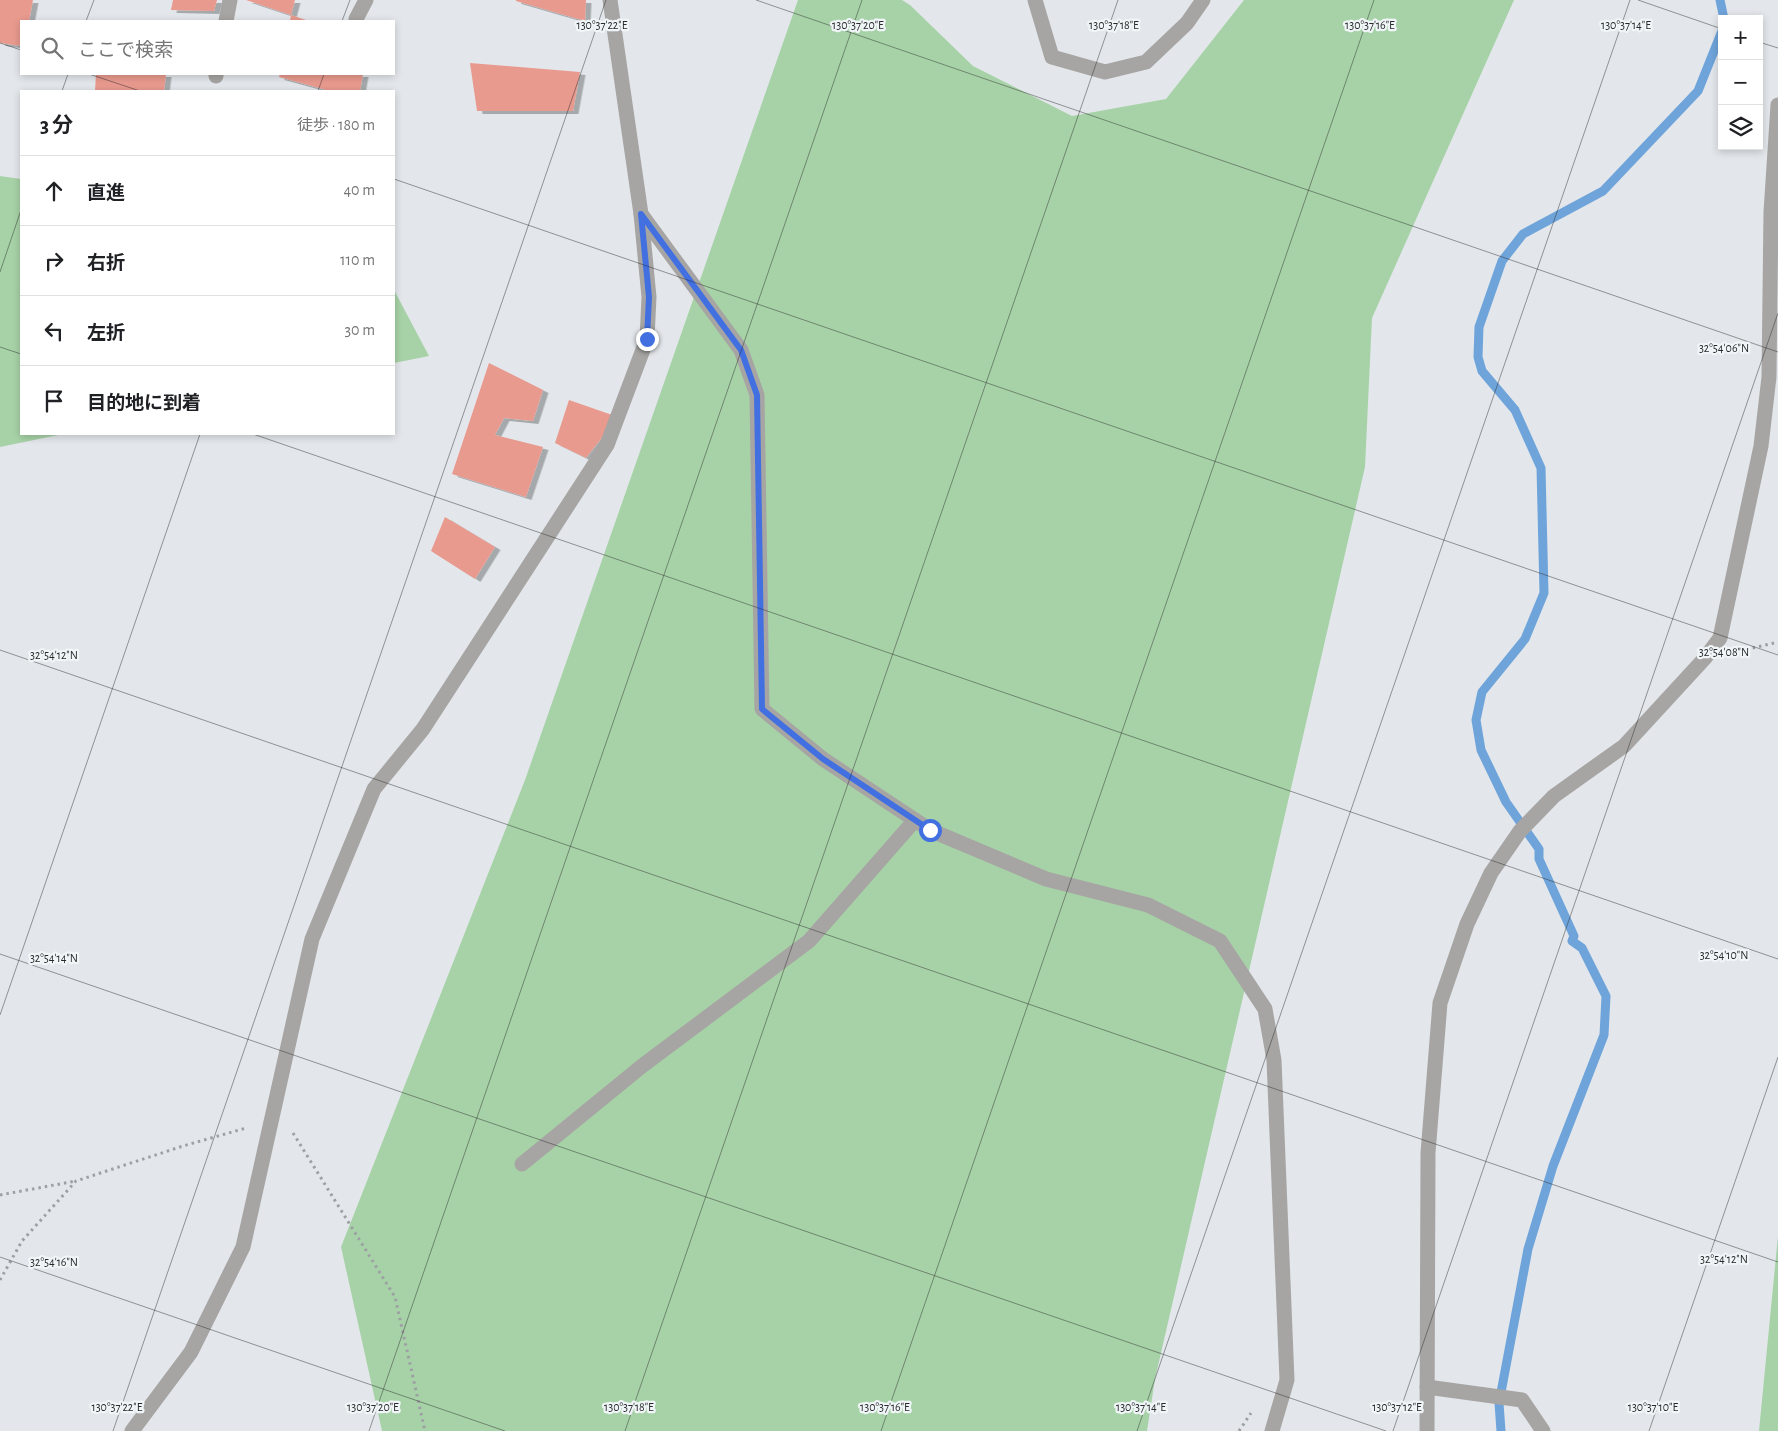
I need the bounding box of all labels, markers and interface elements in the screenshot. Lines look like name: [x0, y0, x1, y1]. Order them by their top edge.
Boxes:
map controls: [1718, 15, 1763, 150]
button: +: [1718, 15, 1763, 60]
text: 130°37'22"E: [577, 19, 628, 31]
text: 130°37'20"E: [832, 19, 884, 31]
text: 130°37'18"E: [1089, 19, 1139, 31]
text: 130°37'16"E: [1345, 19, 1395, 31]
text: 130°37'14"E: [1601, 19, 1651, 31]
search box: [20, 20, 395, 75]
icon: search: [38, 34, 66, 62]
text: ここで検索: [78, 41, 173, 60]
button: −: [1718, 60, 1763, 105]
button: layers: [1718, 105, 1763, 150]
text: 3 分: [40, 115, 73, 136]
text: 徒歩 · 180 m: [297, 117, 375, 133]
icon: ahead: [40, 177, 68, 205]
text: 40 m: [343, 182, 375, 198]
text: 直進: [87, 184, 125, 203]
icon: right: [40, 247, 68, 275]
text: 110 m: [340, 252, 375, 268]
text: 右折: [87, 254, 125, 273]
icon: left: [40, 317, 68, 345]
text: 30 m: [345, 322, 375, 338]
text: 左折: [87, 324, 125, 343]
route end: [636, 328, 659, 351]
text: 32°54'06"N: [1699, 342, 1749, 354]
icon: arrive: [40, 387, 68, 415]
text: 目的地に到着: [87, 394, 201, 413]
text: 32°54'08"N: [1699, 646, 1749, 658]
text: 32°54'12"N: [30, 649, 78, 661]
route start: [919, 819, 942, 842]
text: 32°54'10"N: [1700, 949, 1748, 961]
text: 32°54'14"N: [30, 952, 78, 964]
text: 32°54'12"N: [1700, 1253, 1748, 1265]
text: 32°54'16"N: [30, 1256, 78, 1268]
text: 130°37'22"E: [92, 1401, 143, 1413]
text: 130°37'20"E: [347, 1401, 399, 1413]
text: 130°37'18"E: [604, 1401, 654, 1413]
text: 130°37'16"E: [860, 1401, 910, 1413]
text: 130°37'14"E: [1116, 1401, 1166, 1413]
text: 130°37'12"E: [1372, 1401, 1422, 1413]
text: 130°37'10"E: [1628, 1401, 1678, 1413]

